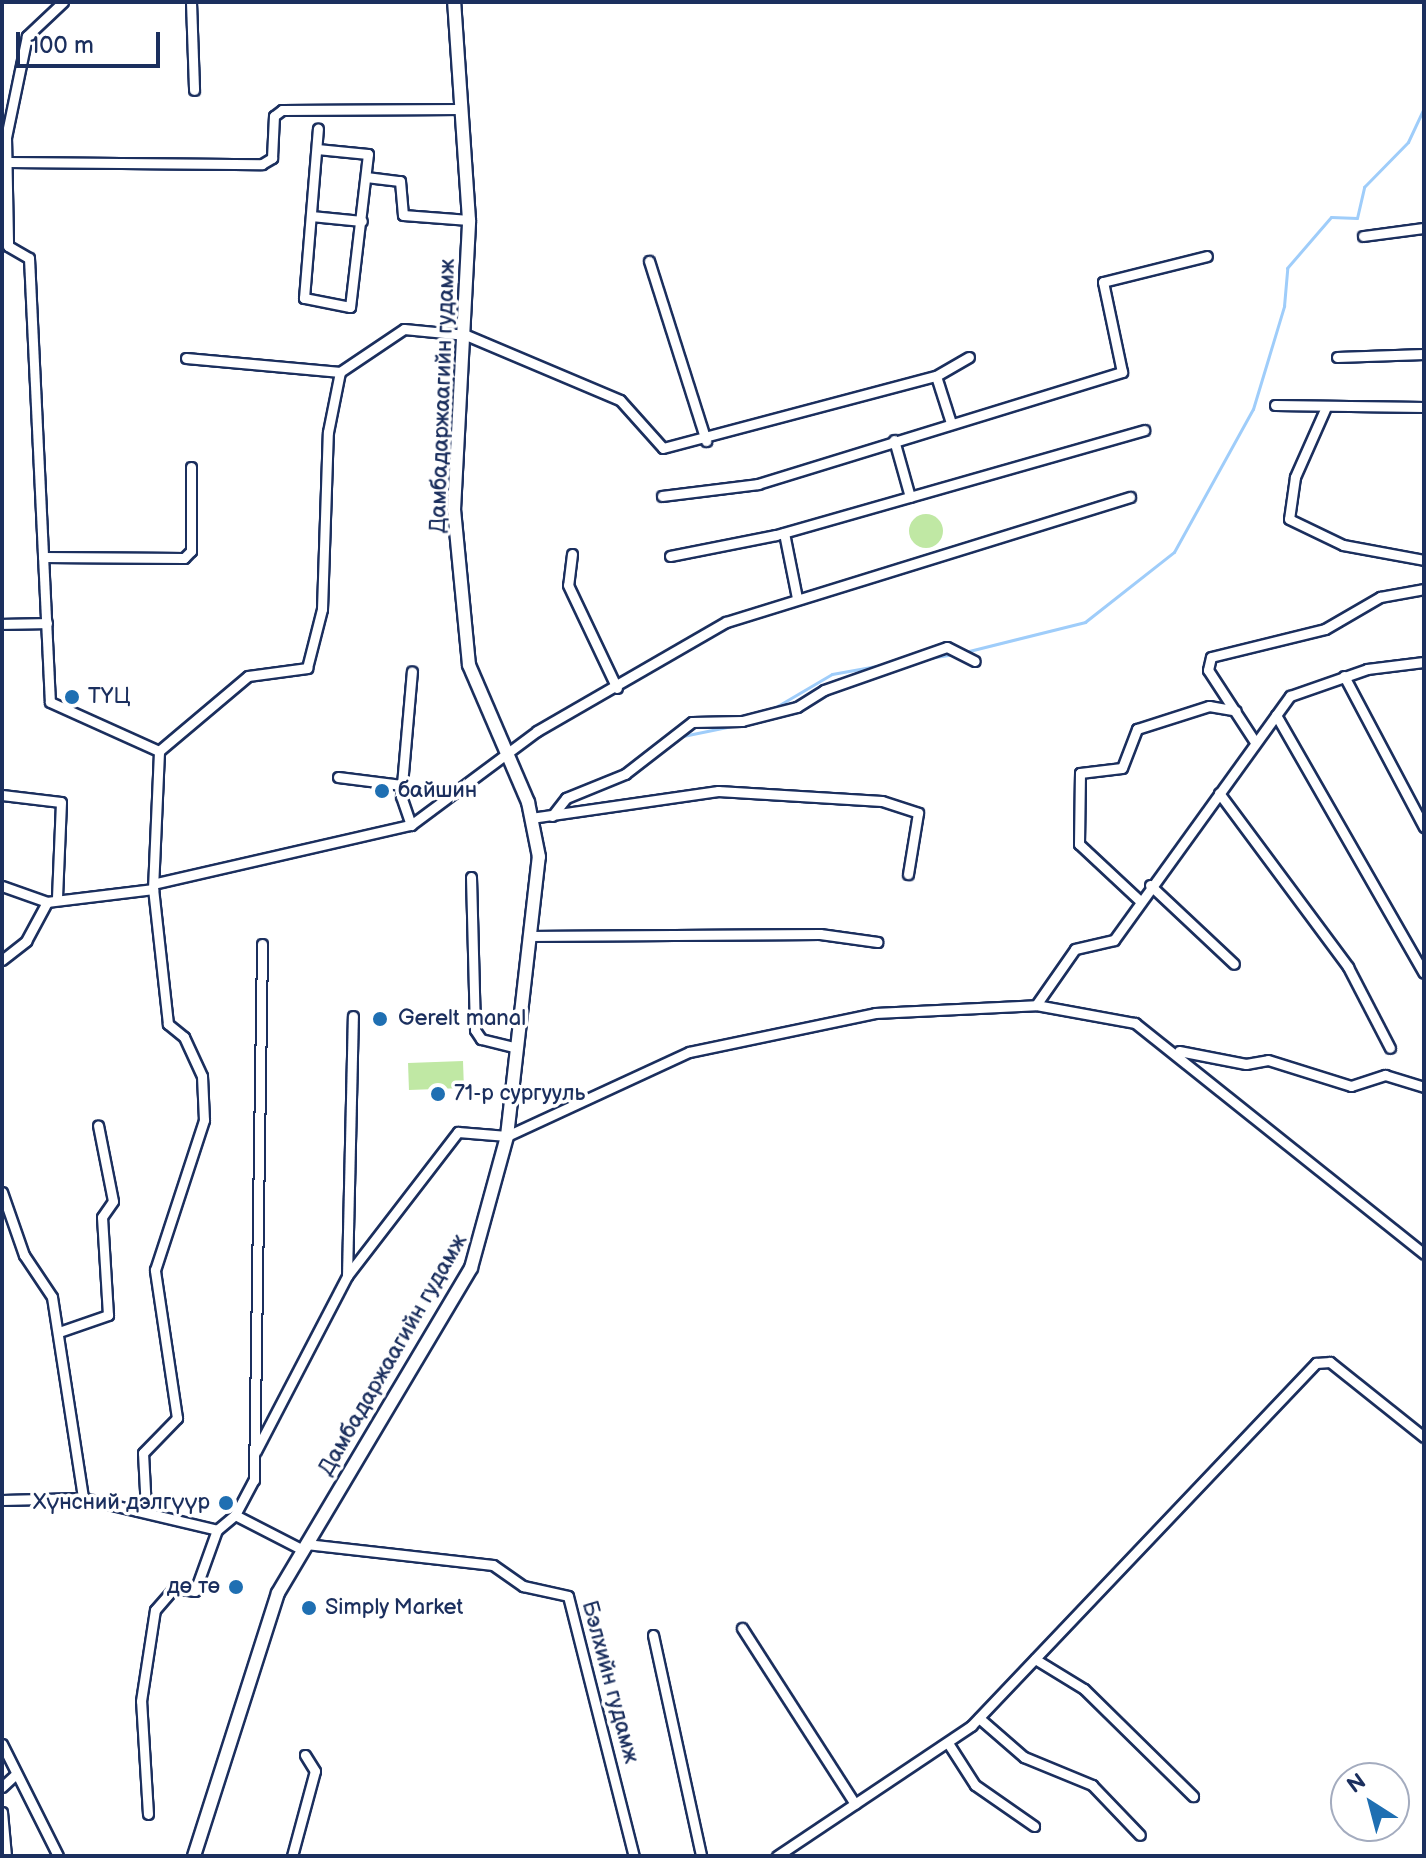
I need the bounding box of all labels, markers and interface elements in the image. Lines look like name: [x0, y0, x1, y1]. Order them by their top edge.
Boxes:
scale bar: [20, 16, 164, 66]
text: 100 m: [30, 31, 94, 60]
street label: Дамбадаржаагийн гудамж: [425, 258, 461, 534]
place label: ТҮЦ: [88, 684, 130, 710]
marker: ТҮЦ: [63, 688, 81, 706]
place label: байшин: [398, 778, 477, 804]
marker: байшин: [373, 782, 391, 800]
place label: Gerelt manal: [398, 1006, 526, 1032]
marker: Gerelt manal: [369, 1008, 391, 1030]
place label: 71-р сургууль: [454, 1081, 585, 1107]
marker: 71-р сургууль: [429, 1085, 447, 1103]
street label: Дамбадаржаагийн гудамж: [313, 1230, 473, 1480]
place label: Хүнсний дэлгүүр: [33, 1490, 210, 1516]
marker: Хүнсний дэлгүүр: [217, 1494, 235, 1512]
place label: дө тө: [166, 1574, 220, 1600]
marker: дө тө: [227, 1578, 245, 1596]
place label: Simply Market: [325, 1595, 465, 1621]
street label: Бэлхийн гудамж: [576, 1598, 644, 1766]
marker: Simply Market: [300, 1599, 318, 1617]
north arrow: [1330, 1762, 1410, 1842]
text: N: [1342, 1768, 1371, 1800]

